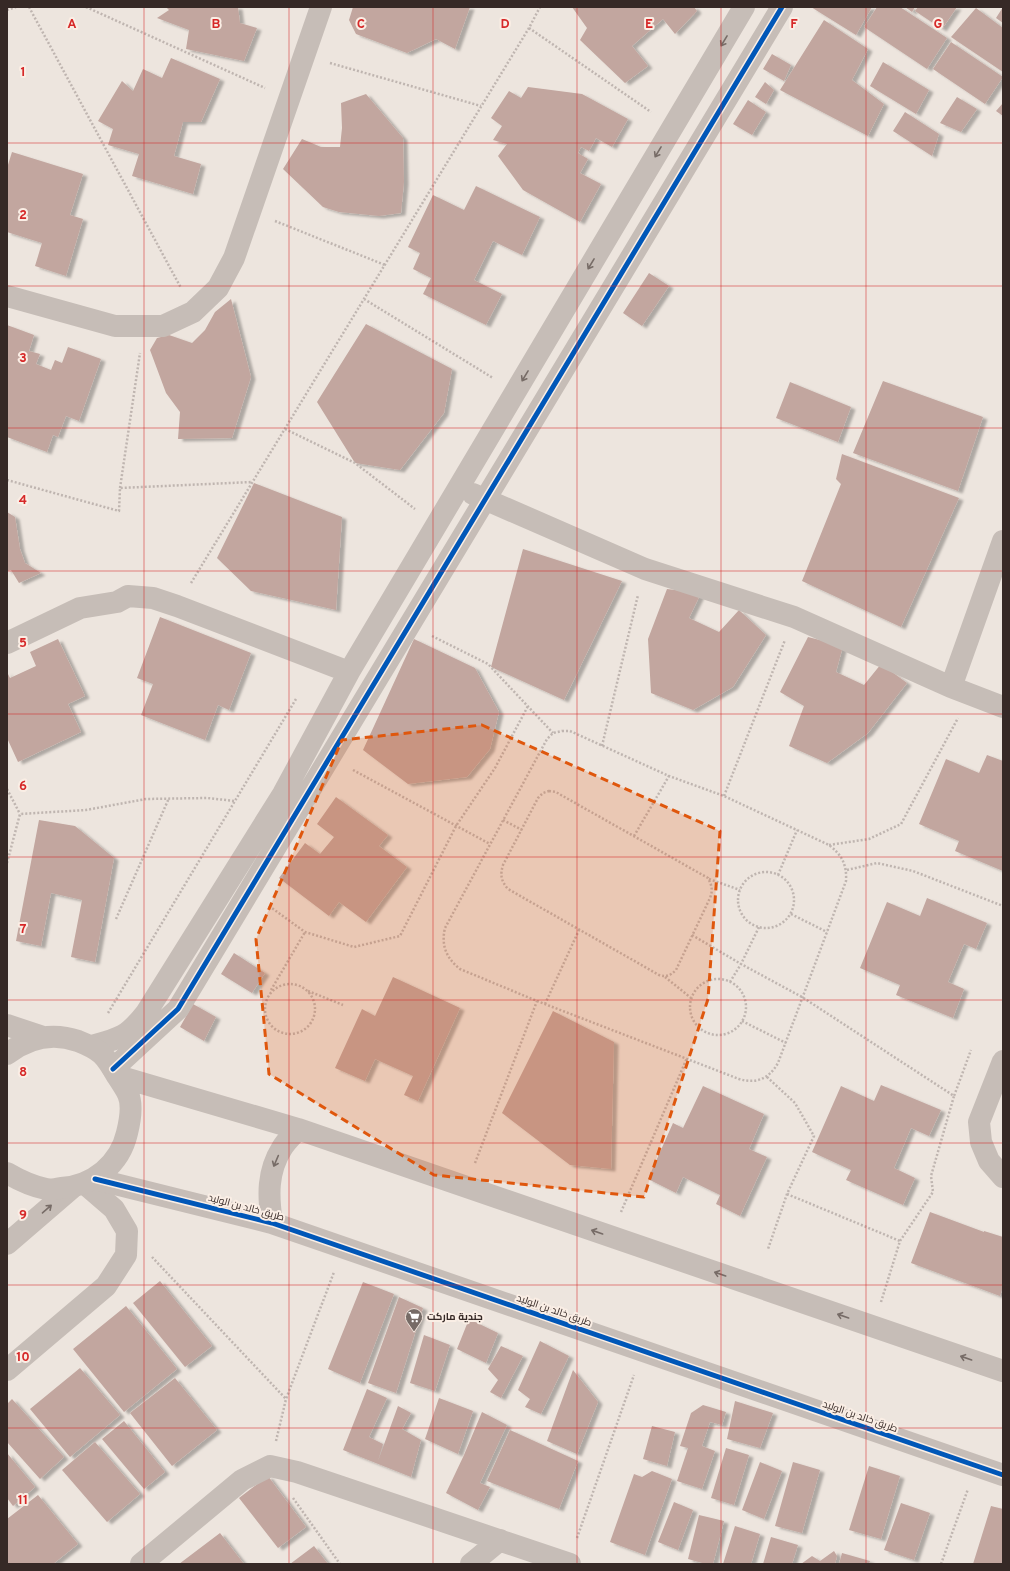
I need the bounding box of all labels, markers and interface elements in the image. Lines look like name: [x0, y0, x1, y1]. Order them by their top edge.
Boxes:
text: A: [67, 17, 77, 33]
text: B: [212, 17, 221, 33]
text: C: [357, 17, 365, 33]
text: D: [500, 17, 510, 33]
text: E: [645, 17, 653, 33]
text: F: [790, 17, 798, 33]
text: G: [934, 17, 943, 33]
one-way arrow: [719, 35, 727, 47]
text: 1: [20, 65, 26, 81]
one-way arrow: [653, 146, 661, 158]
text: 2: [19, 208, 27, 224]
one-way arrow: [587, 258, 595, 270]
text: 3: [19, 351, 27, 367]
one-way arrow: [521, 370, 529, 382]
text: 4: [19, 493, 27, 509]
text: 5: [19, 636, 27, 652]
text: 6: [19, 779, 27, 795]
text: 7: [20, 922, 27, 938]
text: 8: [19, 1065, 27, 1081]
one-way arrow: [272, 1155, 280, 1167]
street label: طريق خالد بن الوليد: [206, 1192, 286, 1224]
one-way arrow: [42, 1205, 52, 1214]
text: 9: [19, 1208, 27, 1224]
one-way arrow: [592, 1227, 604, 1235]
one-way arrow: [714, 1270, 727, 1277]
street label: طريق خالد بن الوليد: [515, 1292, 593, 1330]
supermarket icon: جندية ماركت: [404, 1307, 424, 1332]
place label: جندية ماركت: [427, 1311, 483, 1324]
one-way arrow: [837, 1312, 850, 1319]
text: 10: [16, 1350, 30, 1366]
one-way arrow: [960, 1354, 972, 1362]
street label: طريق خالد بن الوليد: [821, 1398, 899, 1436]
text: 11: [18, 1493, 28, 1509]

